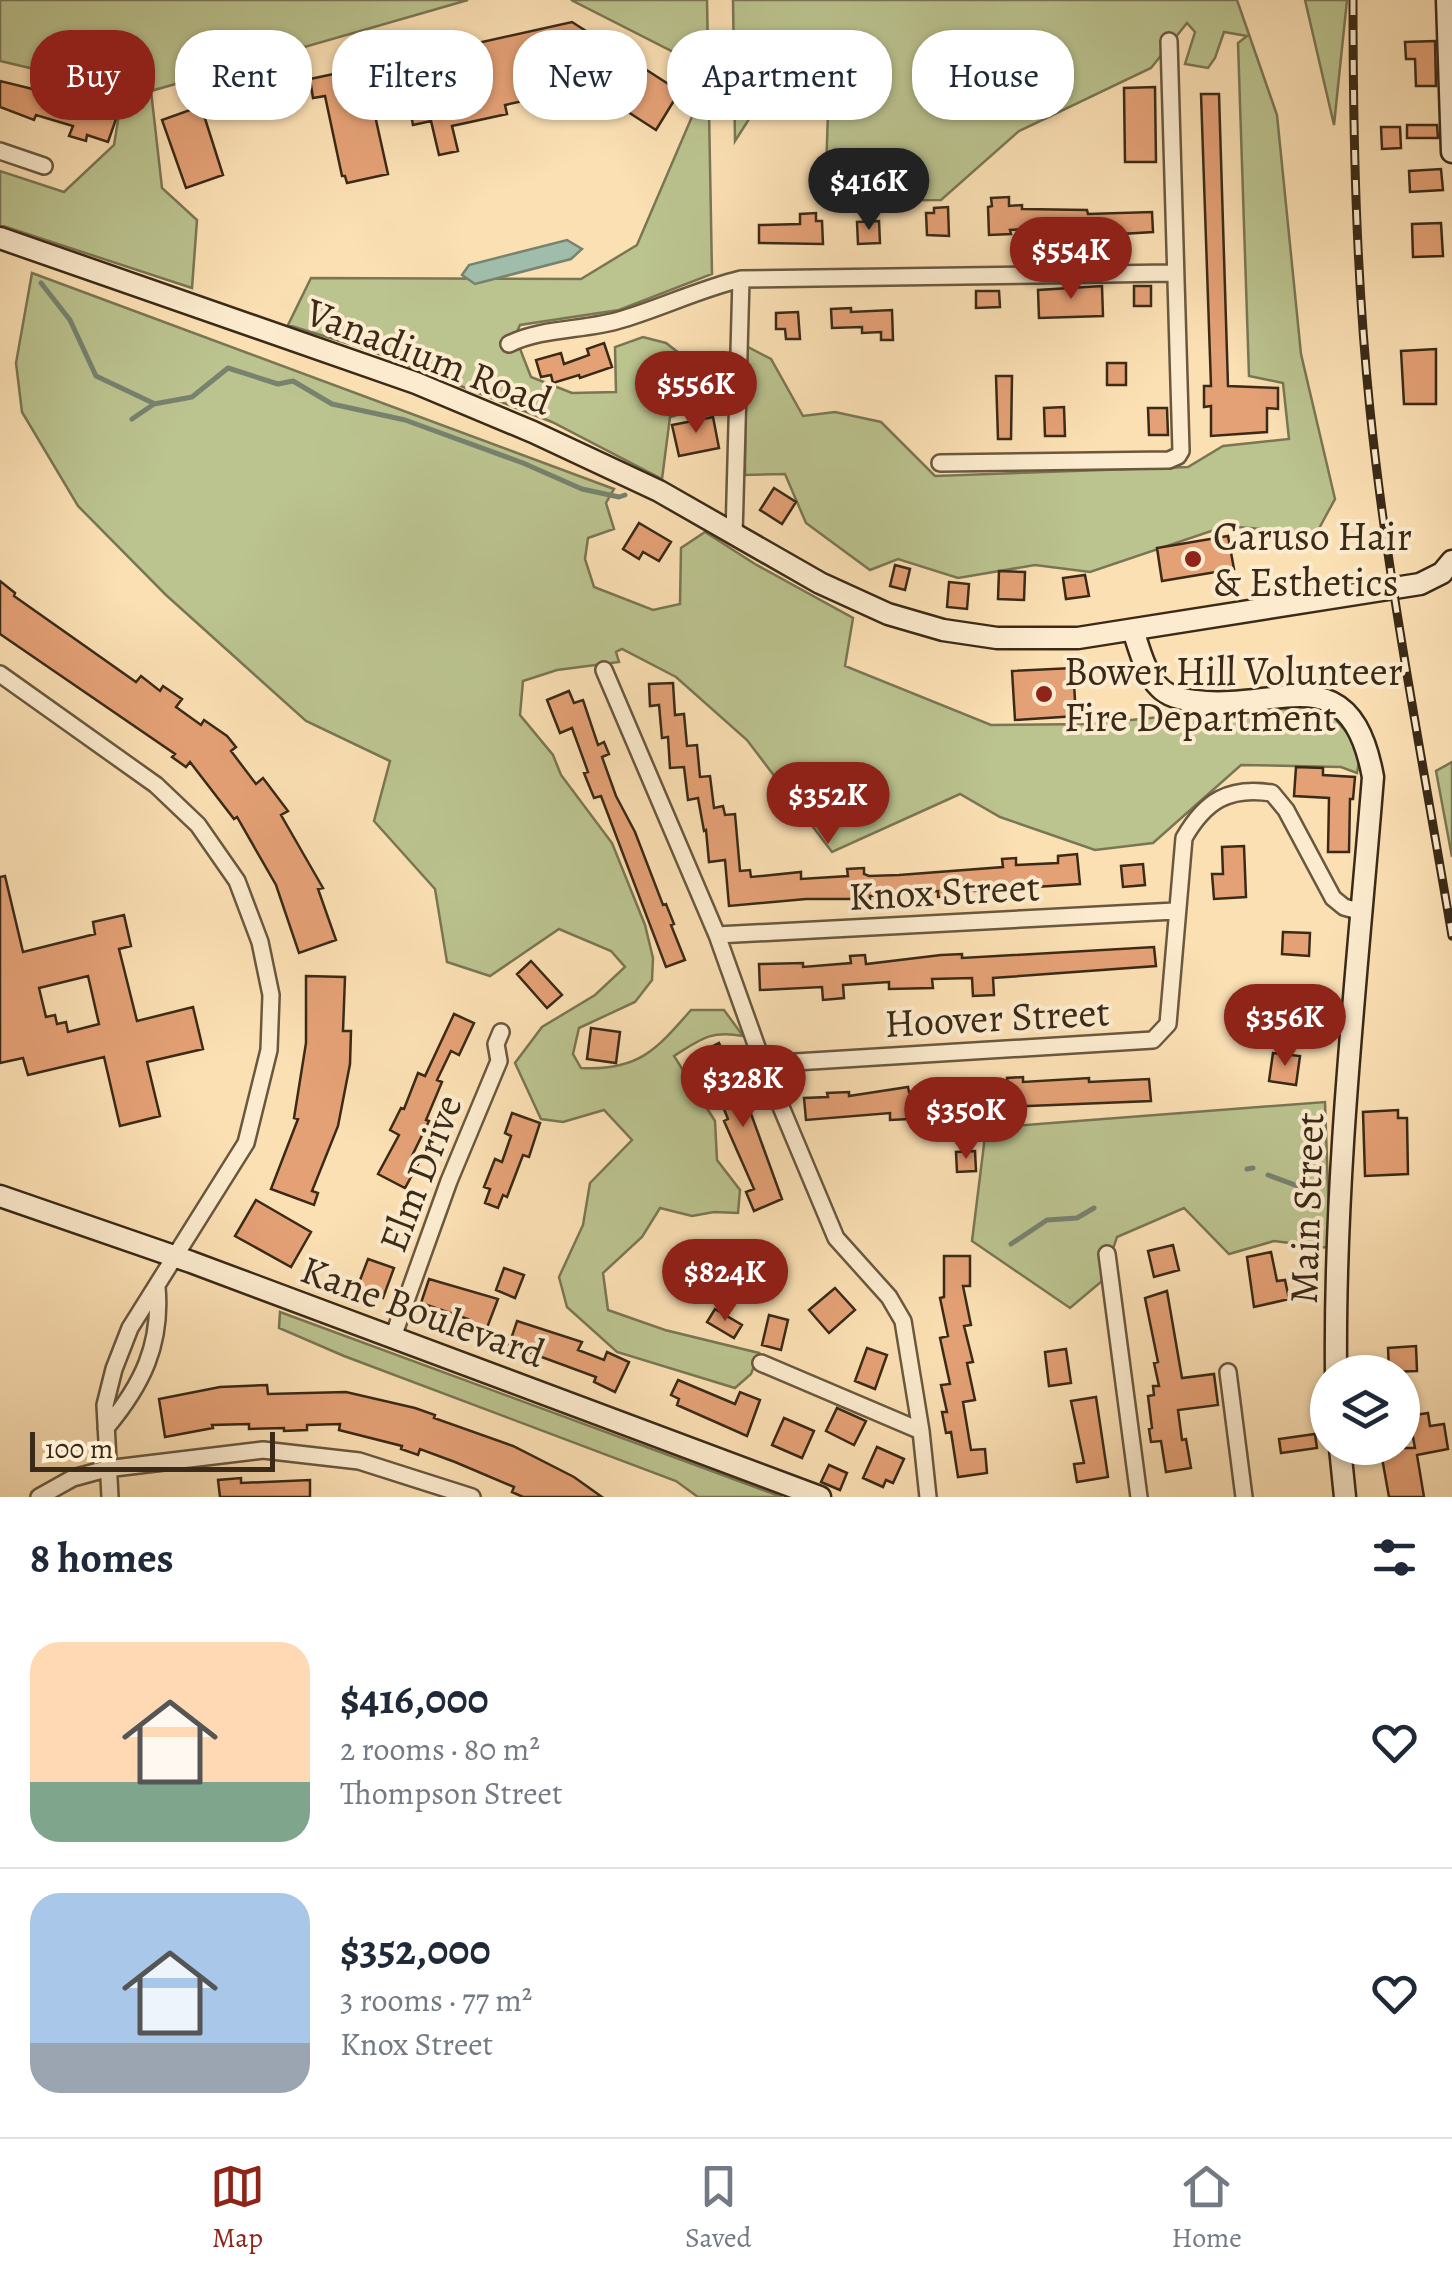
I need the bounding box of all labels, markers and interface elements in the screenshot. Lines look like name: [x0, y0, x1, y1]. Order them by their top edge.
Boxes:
chip: Buy: [30, 30, 155, 120]
chip: Rent: [175, 30, 312, 120]
chip: Filters: [332, 30, 493, 120]
chip: New: [513, 30, 647, 120]
chip: Apartment: [667, 30, 892, 120]
chip: House: [912, 30, 1074, 120]
pin: $416K: [799, 148, 939, 233]
text: $416K: [830, 158, 908, 202]
pin: $554K: [1001, 217, 1141, 302]
text: $554K: [1032, 227, 1110, 271]
street label: Vanadium Road: [297, 284, 560, 429]
pin: $556K: [626, 351, 766, 436]
text: $556K: [657, 361, 735, 405]
place label: Caruso Hair & Esthetics: [1213, 509, 1412, 610]
marker: Caruso Hair & Esthetics: [1182, 548, 1204, 570]
place label: Bower Hill Volunteer Fire Department: [1064, 644, 1403, 745]
marker: Bower Hill Volunteer Fire Department: [1033, 683, 1055, 705]
pin: $352K: [758, 762, 898, 847]
text: $352K: [789, 772, 867, 816]
street label: Knox Street: [847, 859, 1041, 924]
street label: Hoover Street: [883, 984, 1111, 1051]
pin: $356K: [1215, 984, 1355, 1069]
text: $356K: [1246, 994, 1324, 1038]
pin: $328K: [673, 1045, 813, 1130]
text: $328K: [703, 1055, 783, 1099]
pin: $350K: [896, 1077, 1036, 1162]
street label: Elm Drive: [365, 1087, 476, 1260]
text: $350K: [926, 1087, 1006, 1131]
street label: Main Street: [1276, 1111, 1337, 1305]
pin: $824K: [655, 1239, 795, 1324]
street label: Kane Boulevard: [293, 1242, 553, 1381]
text: $824K: [684, 1249, 766, 1293]
map controls: [1310, 1355, 1420, 1465]
button: layers: [1310, 1355, 1420, 1465]
scale bar: [30, 1427, 275, 1472]
text: 100 m: [45, 1430, 113, 1468]
text: 8 homes: [30, 1529, 174, 1586]
icon: filters: [1367, 1530, 1422, 1585]
text: $416,000: [340, 1670, 489, 1727]
icon: home: [110, 1682, 230, 1802]
icon: heart: [1367, 1715, 1422, 1770]
text: 2 rooms · 80 m²: [340, 1727, 540, 1771]
text: Thompson Street: [340, 1771, 563, 1815]
text: $352,000: [340, 1921, 491, 1978]
icon: home: [110, 1933, 230, 2053]
icon: heart: [1367, 1966, 1422, 2021]
text: 3 rooms · 77 m²: [340, 1978, 532, 2022]
text: Knox Street: [340, 2022, 493, 2066]
tab: Map: [210, 2159, 265, 2257]
tab: Saved: [685, 2159, 752, 2257]
tab: Home: [1172, 2159, 1242, 2257]

